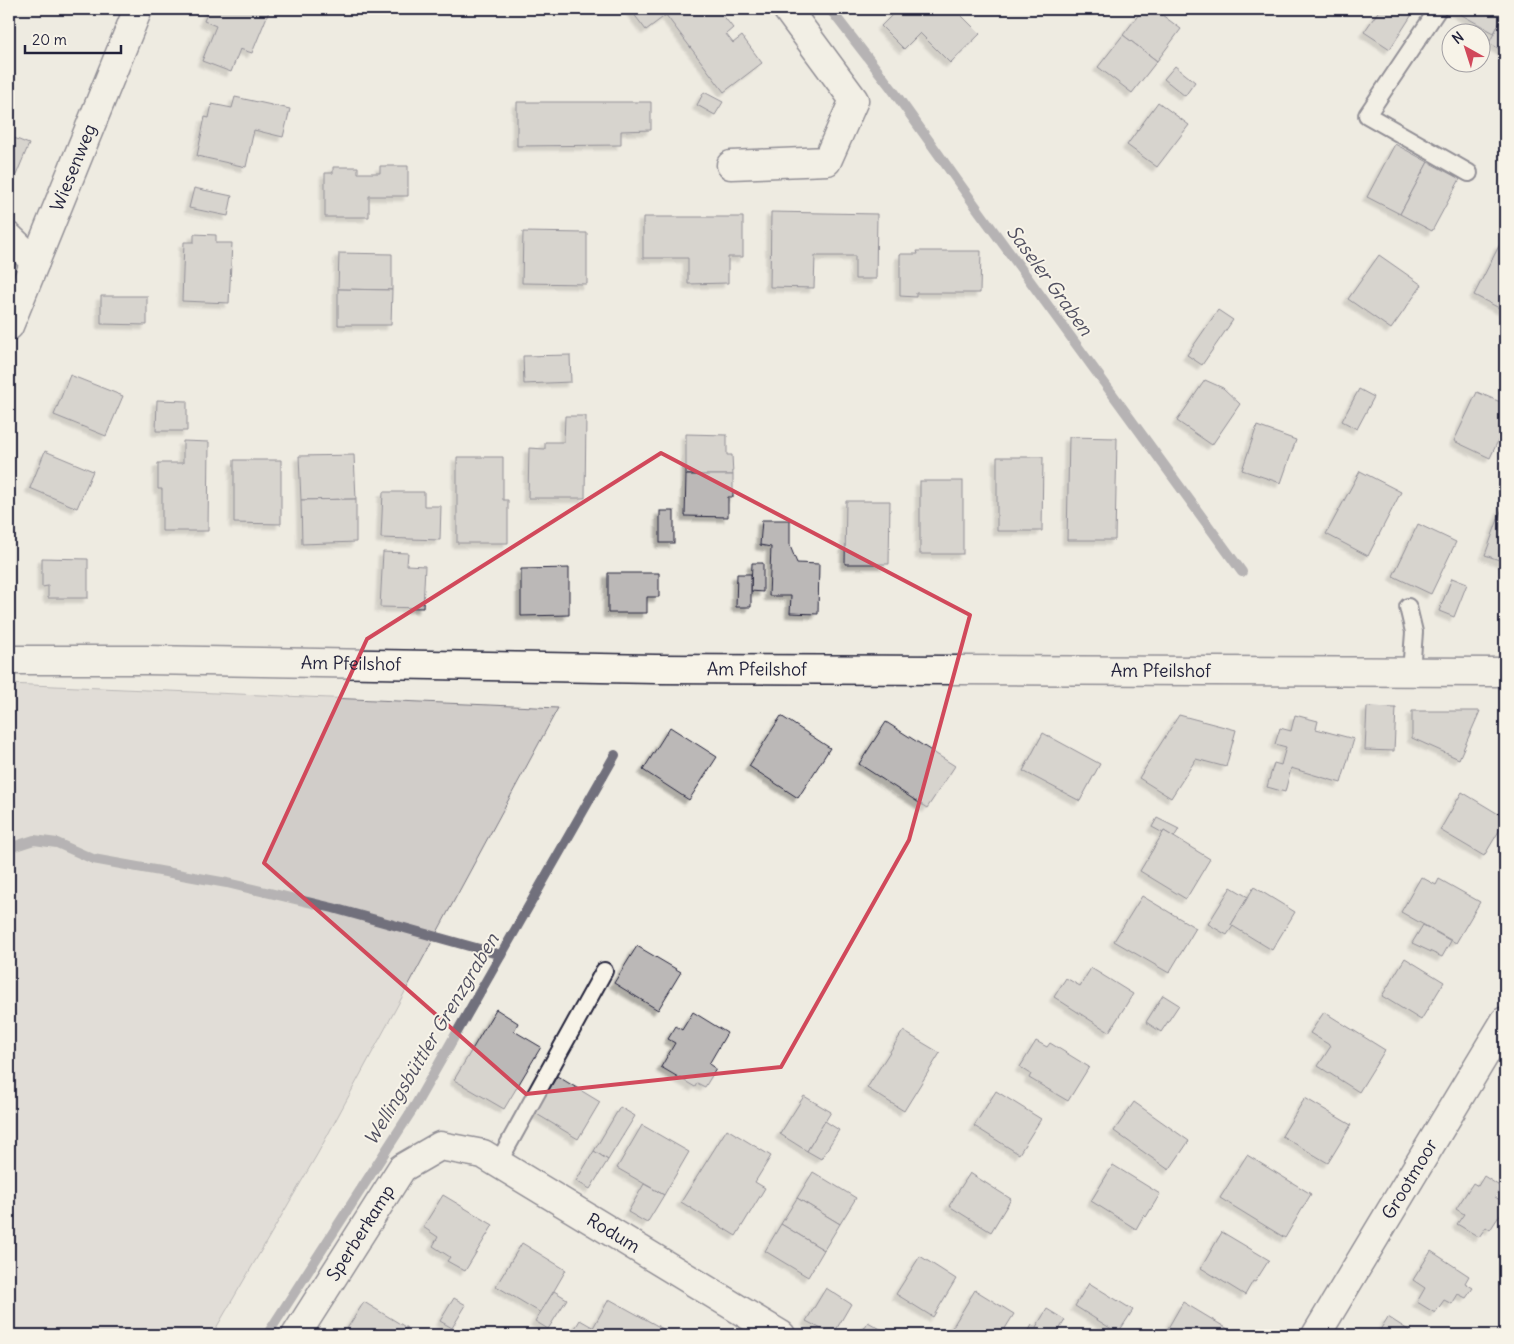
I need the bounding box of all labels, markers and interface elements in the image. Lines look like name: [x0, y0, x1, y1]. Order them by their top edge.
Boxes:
scale bar: [25, 22, 121, 54]
north arrow: [1442, 22, 1492, 72]
text: N: [1448, 28, 1467, 48]
text: 20 m: [32, 30, 67, 49]
street label: Wiesenweg: [45, 120, 101, 214]
water label: Saseler Graben: [1002, 220, 1099, 341]
street label: Am Pfeilshof: [301, 651, 402, 676]
street label: Am Pfeilshof: [707, 657, 808, 681]
street label: Am Pfeilshof: [1111, 659, 1212, 682]
water label: Wellingsbüttler Grenzgraben: [358, 928, 504, 1149]
street label: Grootmoor: [1376, 1134, 1443, 1223]
street label: Sperberkamp: [321, 1180, 400, 1285]
street label: Rodum: [583, 1208, 645, 1258]

